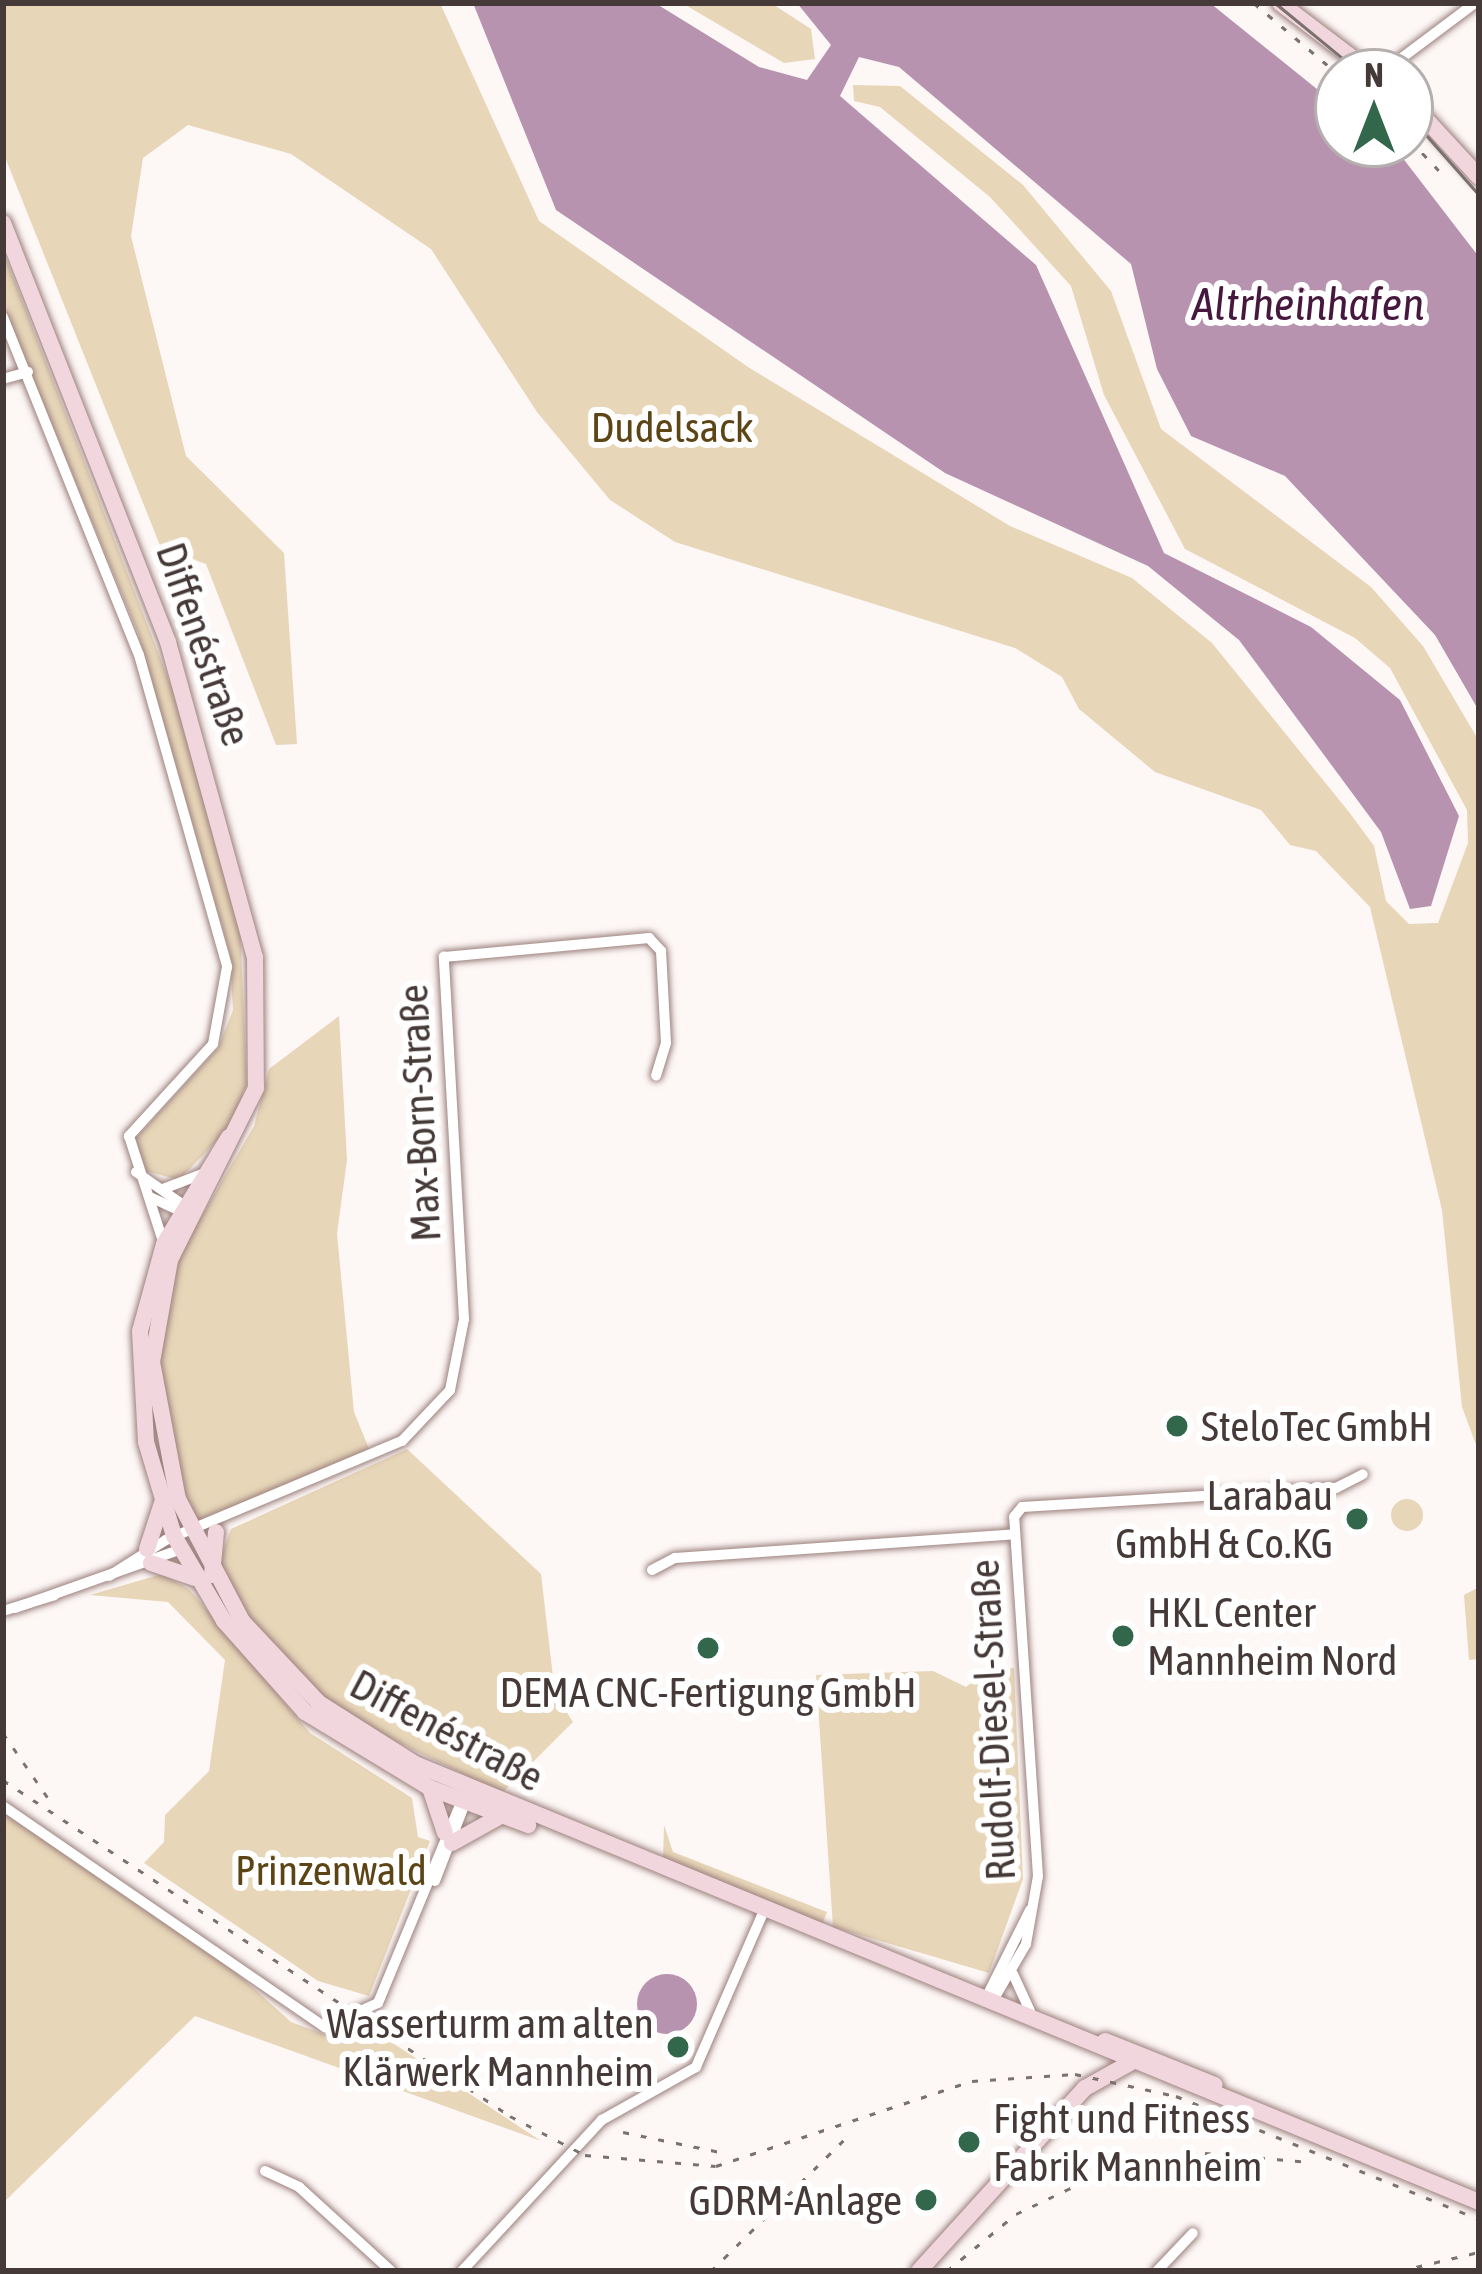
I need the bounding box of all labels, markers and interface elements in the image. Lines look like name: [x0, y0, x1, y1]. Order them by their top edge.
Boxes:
north arrow: [1314, 48, 1434, 168]
text: N: [1364, 56, 1384, 94]
water label: Altrheinhafen: [1192, 278, 1424, 332]
park label: Dudelsack: [591, 402, 753, 452]
street label: Diffenéstraße: [146, 536, 262, 752]
street label: Max-Born-Straße: [387, 983, 451, 1243]
place label: SteloTec GmbH: [1201, 1401, 1433, 1451]
marker: SteloTec GmbH: [1164, 1413, 1190, 1439]
place label: Larabau GmbH & Co.KG: [1115, 1470, 1333, 1568]
marker: Larabau GmbH & Co.KG: [1344, 1506, 1370, 1532]
street label: Rudolf-Diesel-Straße: [958, 1558, 1026, 1882]
place label: HKL Center Mannheim Nord: [1147, 1587, 1397, 1686]
marker: HKL Center Mannheim Nord: [1110, 1623, 1136, 1649]
marker: DEMA CNC-Fertigung GmbH: [695, 1635, 721, 1661]
street label: Diffenéstraße: [342, 1658, 552, 1802]
place label: DEMA CNC-Fertigung GmbH: [499, 1667, 917, 1717]
park label: Prinzenwald: [235, 1845, 427, 1895]
place label: Wasserturm am alten Klärwerk Mannheim: [327, 1998, 654, 2096]
marker: Wasserturm am alten Klärwerk Mannheim: [665, 2034, 691, 2060]
place label: Fight und Fitness Fabrik Mannheim: [993, 2093, 1263, 2192]
marker: Fight und Fitness Fabrik Mannheim: [956, 2129, 982, 2155]
place label: GDRM-Anlage: [689, 2175, 902, 2225]
marker: GDRM-Anlage: [913, 2187, 939, 2213]

